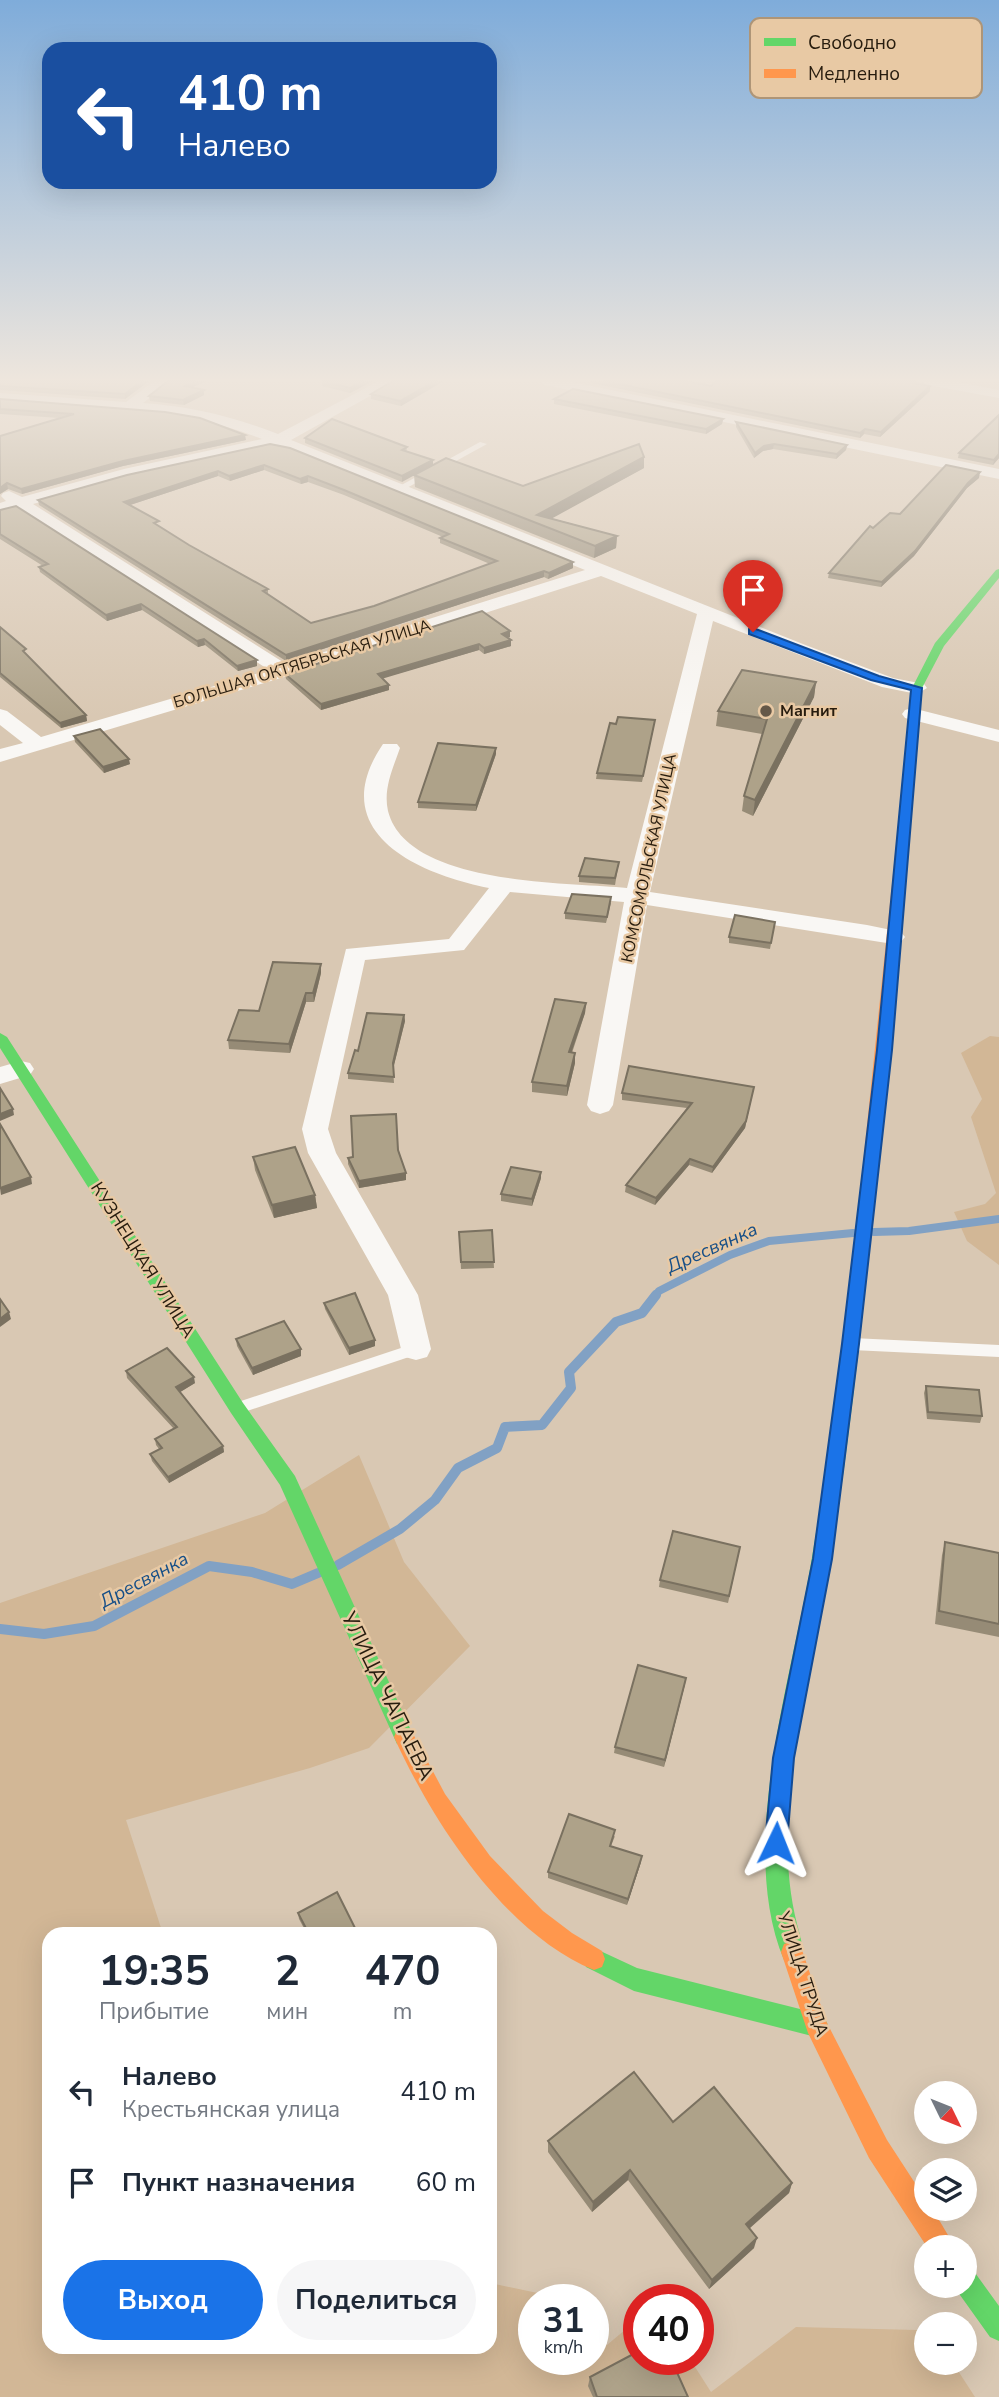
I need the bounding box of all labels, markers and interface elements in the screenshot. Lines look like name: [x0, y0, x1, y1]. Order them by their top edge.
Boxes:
legend: [750, 18, 982, 98]
text: Свободно: [808, 30, 897, 56]
text: 410 m: [178, 60, 322, 127]
text: Медленно: [808, 61, 900, 87]
icon: left: [63, 70, 154, 161]
text: Налево: [178, 124, 291, 167]
pin: [723, 560, 783, 632]
icon: arrive: [734, 571, 772, 609]
street label: БОЛЬШАЯ ОКТЯБРЬСКАЯ УЛИЦА: [171, 614, 434, 714]
place label: Магнит: [780, 700, 838, 722]
marker: Магнит: [758, 703, 774, 719]
street label: КОМСОМОЛЬСКАЯ УЛИЦА: [616, 751, 682, 964]
street label: КУЗНЕЦКАЯ УЛИЦА: [85, 1177, 201, 1343]
water label: Дресвянка: [661, 1216, 762, 1280]
water label: Дресвянка: [94, 1546, 193, 1615]
street label: УЛИЦА ЧАПАЕВА: [335, 1606, 441, 1785]
position arrow: [739, 1806, 813, 1880]
street label: УЛИЦА ТРУДА: [771, 1907, 835, 2040]
text: 19:35: [99, 1943, 210, 2000]
text: 2: [275, 1943, 300, 2000]
text: 470: [365, 1943, 440, 2000]
text: Прибытие: [99, 1996, 209, 2027]
text: мин: [266, 1996, 308, 2027]
text: m: [393, 1996, 413, 2027]
text: Налево: [122, 2059, 217, 2094]
icon: left: [63, 2073, 101, 2111]
text: 410 m: [400, 2074, 476, 2109]
north arrow: [914, 2081, 976, 2144]
map controls: [914, 2081, 977, 2375]
text: Крестьянская улица: [122, 2094, 340, 2125]
button: layers: [914, 2158, 977, 2221]
icon: arrive: [63, 2164, 101, 2202]
text: Пункт назначения: [122, 2165, 355, 2200]
text: 60 m: [416, 2165, 476, 2200]
button: +: [914, 2235, 977, 2298]
button: Выход: [63, 2260, 263, 2340]
button: Поделиться: [277, 2260, 476, 2340]
speed limit sign: 40: [623, 2284, 714, 2375]
text: 31: [542, 2297, 585, 2344]
button: −: [914, 2312, 977, 2375]
text: km/h: [544, 2335, 583, 2359]

